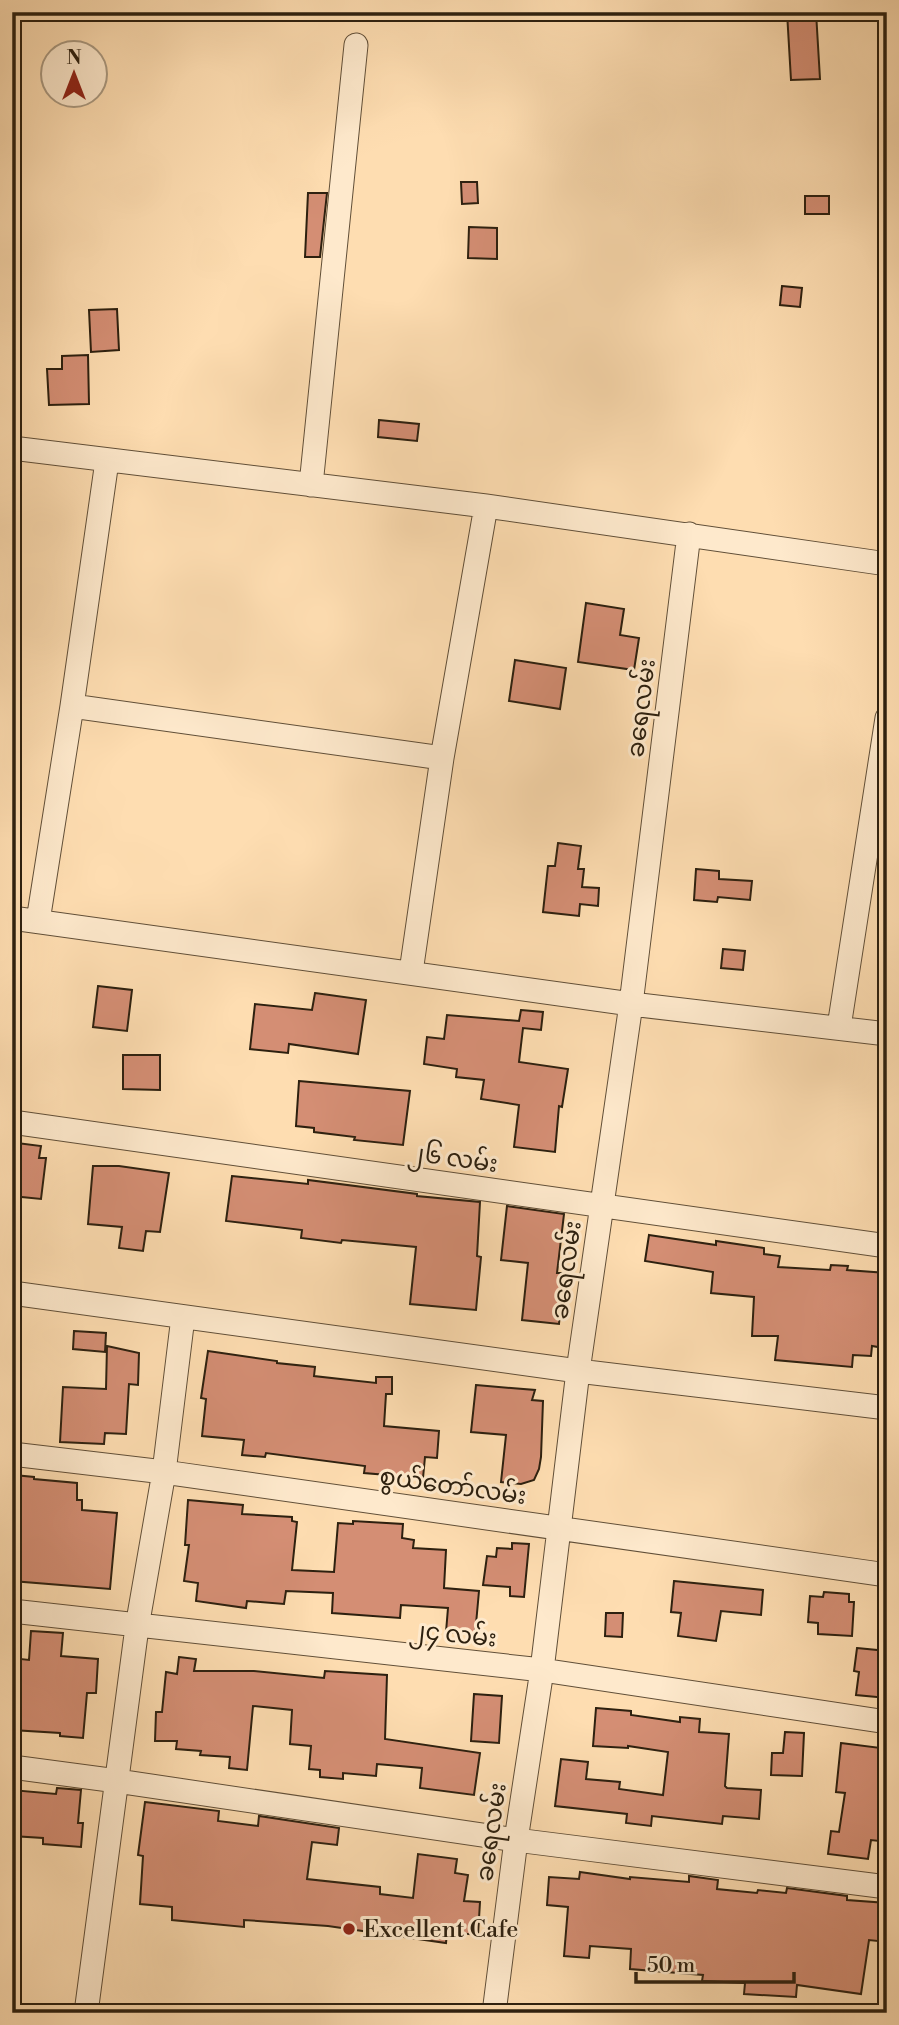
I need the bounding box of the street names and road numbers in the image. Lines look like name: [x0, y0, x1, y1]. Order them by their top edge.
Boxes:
street label: ခရေလမ်း: [619, 657, 666, 760]
street label: ၂၆ လမ်း: [406, 1136, 500, 1183]
street label: ခရေလမ်း: [543, 1219, 592, 1322]
street label: စွယ်တော်လမ်း: [377, 1460, 528, 1514]
street label: ၂၄ လမ်း: [407, 1614, 498, 1657]
street label: ခရေလမ်း: [468, 1781, 517, 1884]

